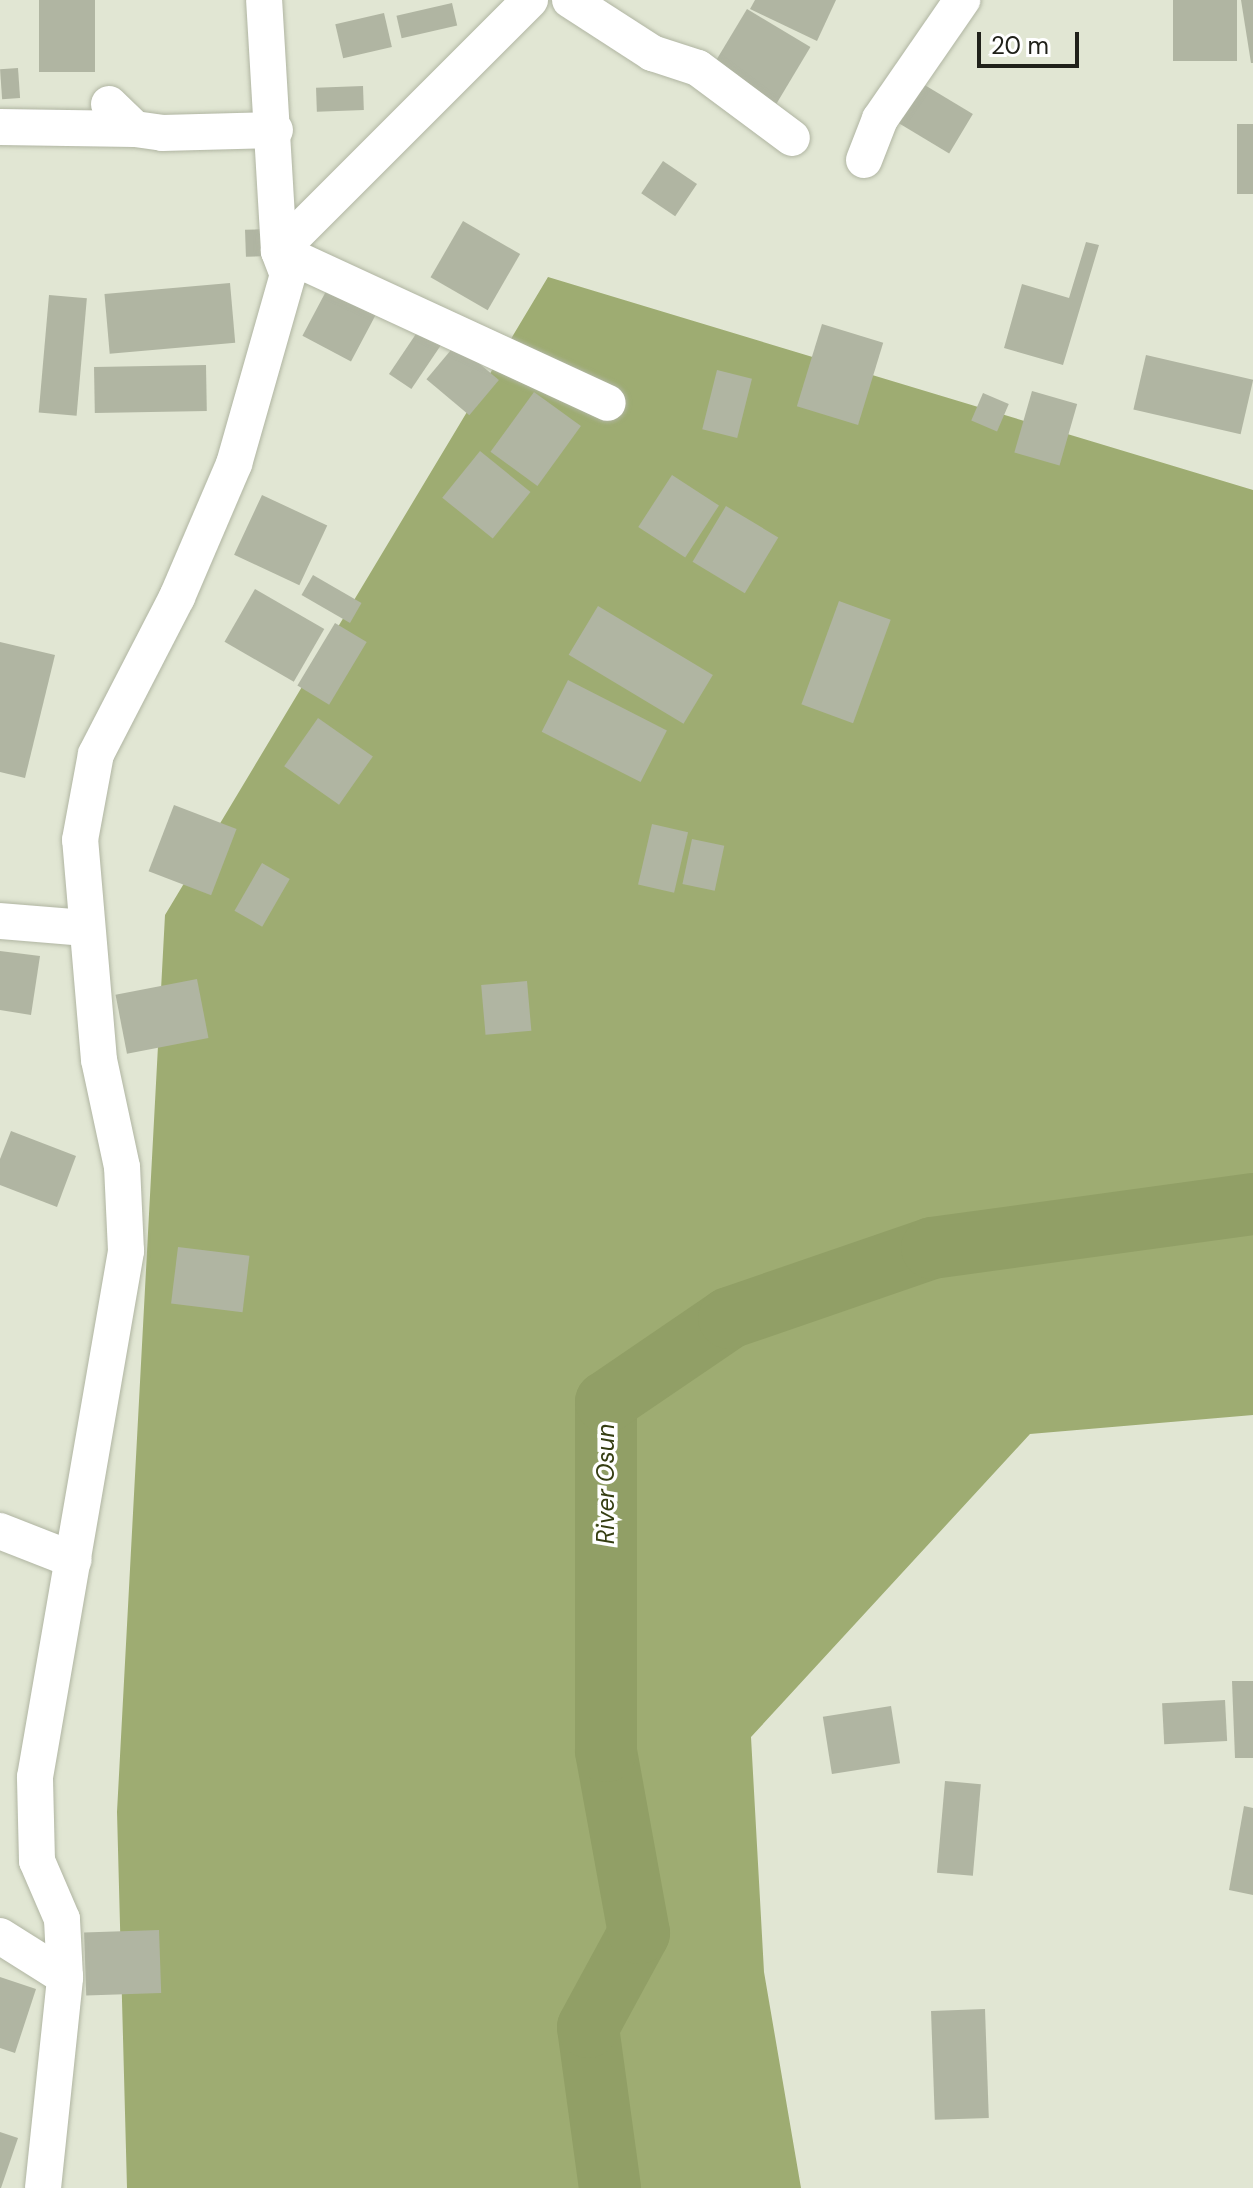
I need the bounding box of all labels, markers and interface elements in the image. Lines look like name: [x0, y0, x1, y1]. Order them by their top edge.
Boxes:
scale bar: [981, 16, 1083, 66]
text: 20 m: [991, 30, 1049, 61]
water label: River Osun: [592, 1424, 620, 1544]

